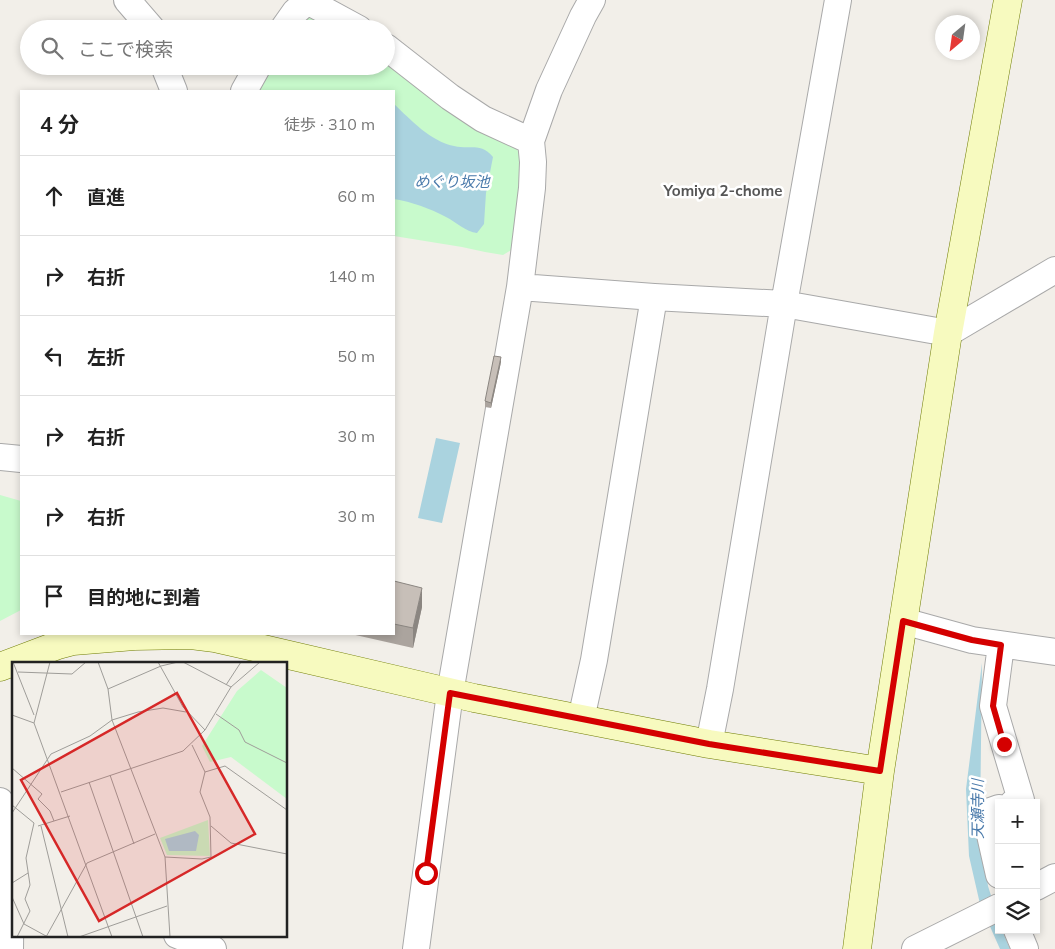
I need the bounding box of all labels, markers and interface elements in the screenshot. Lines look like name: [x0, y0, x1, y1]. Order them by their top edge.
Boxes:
north arrow: [935, 15, 980, 60]
search box: [20, 20, 395, 75]
icon: search: [38, 34, 66, 62]
text: ここで検索: [78, 37, 173, 61]
text: 4 分: [40, 111, 79, 137]
text: 徒歩 · 310 m: [284, 114, 375, 134]
water label: めぐり坂池: [414, 172, 491, 191]
district label: Yomiya 2-chome: [663, 181, 782, 200]
icon: ahead: [40, 182, 68, 210]
text: 直進: [87, 185, 125, 209]
text: 60 m: [338, 186, 375, 206]
icon: right: [40, 262, 68, 290]
text: 右折: [87, 265, 125, 289]
text: 140 m: [328, 266, 375, 286]
icon: left: [40, 342, 68, 370]
text: 左折: [87, 345, 125, 369]
text: 50 m: [338, 346, 375, 366]
icon: right: [40, 422, 68, 450]
text: 右折: [87, 425, 125, 449]
text: 30 m: [338, 426, 375, 446]
icon: right: [40, 502, 68, 530]
text: 右折: [87, 505, 125, 529]
text: 30 m: [338, 506, 375, 526]
icon: arrive: [40, 582, 68, 610]
text: 目的地に到着: [87, 585, 201, 609]
inset map: [12, 662, 288, 936]
route end: [993, 733, 1016, 756]
water label: 天瀬寺川: [968, 777, 987, 839]
map controls: [995, 799, 1040, 934]
button: +: [995, 799, 1040, 844]
button: −: [995, 844, 1040, 889]
route start: [415, 862, 438, 885]
button: layers: [995, 889, 1040, 934]

